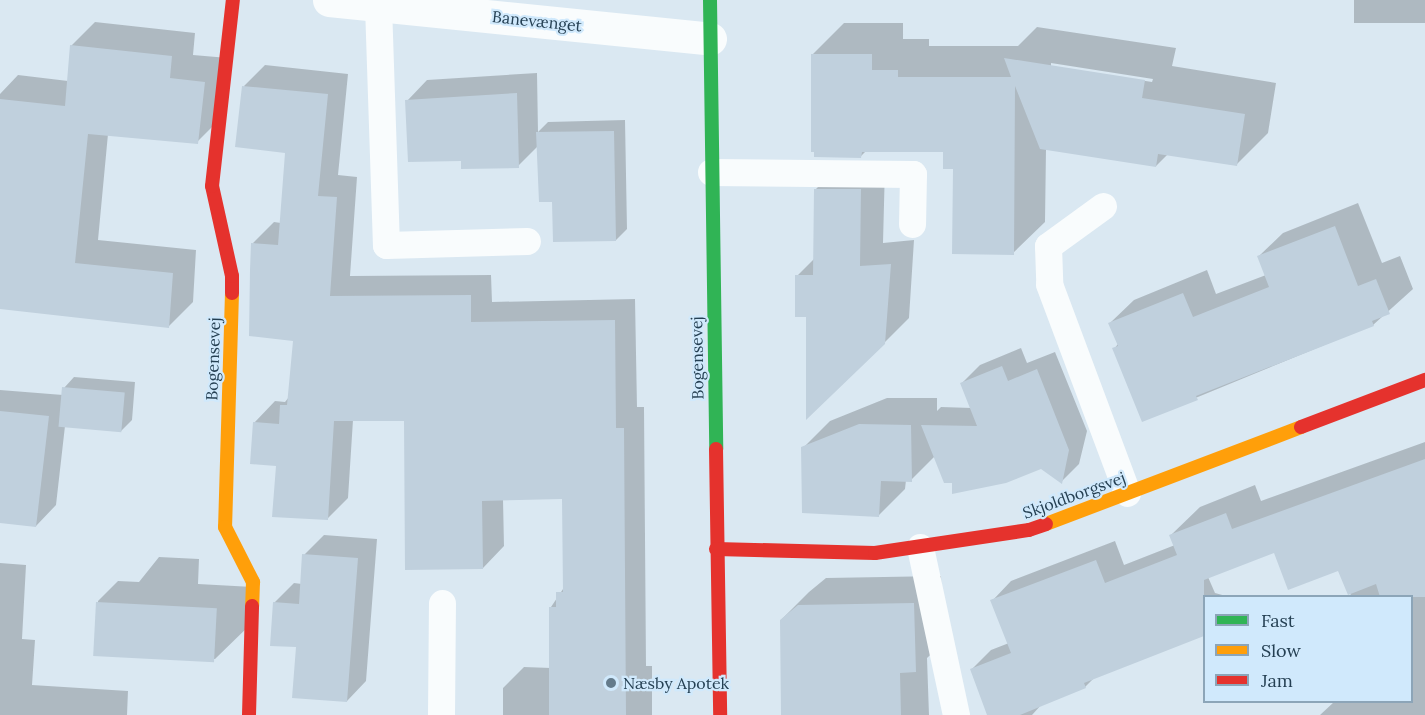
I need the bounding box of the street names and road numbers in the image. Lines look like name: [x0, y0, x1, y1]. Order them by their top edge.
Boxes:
street label: Banevænget: [491, 7, 583, 35]
street label: Bogensevej: [687, 316, 707, 400]
street label: Bogensevej: [202, 317, 224, 401]
street label: Skjoldborgsvej: [1020, 468, 1128, 522]

